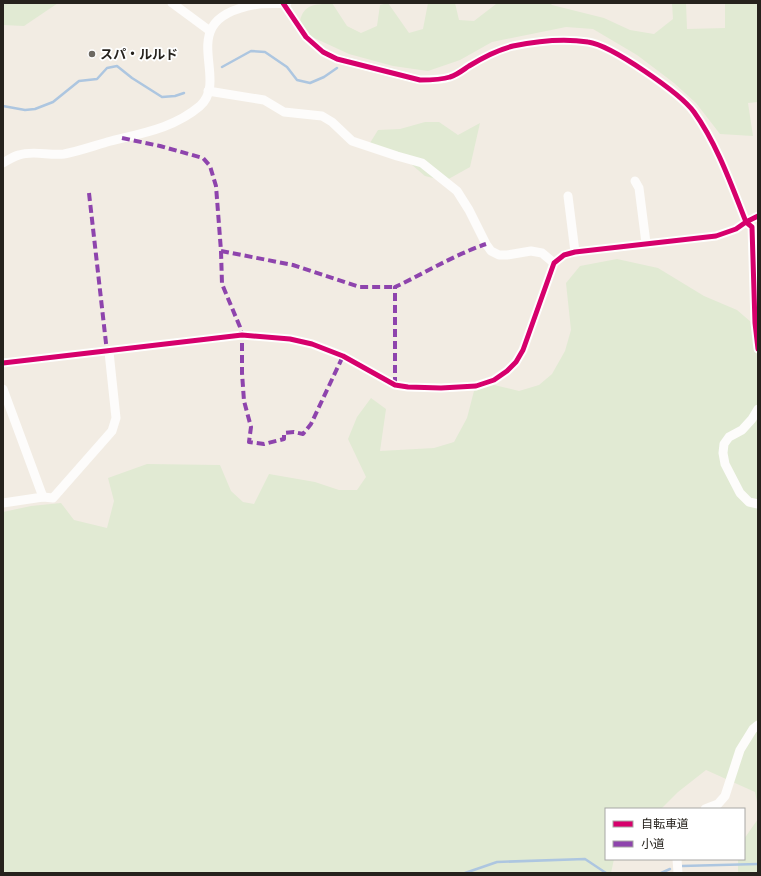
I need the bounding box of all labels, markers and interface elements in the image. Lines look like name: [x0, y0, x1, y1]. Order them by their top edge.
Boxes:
place label: スパ・ルルド: [100, 47, 178, 62]
marker: スパ・ルルド: [87, 49, 97, 59]
legend: [605, 808, 745, 860]
text: 自転車道: [641, 817, 689, 831]
text: 小道: [641, 837, 665, 851]

